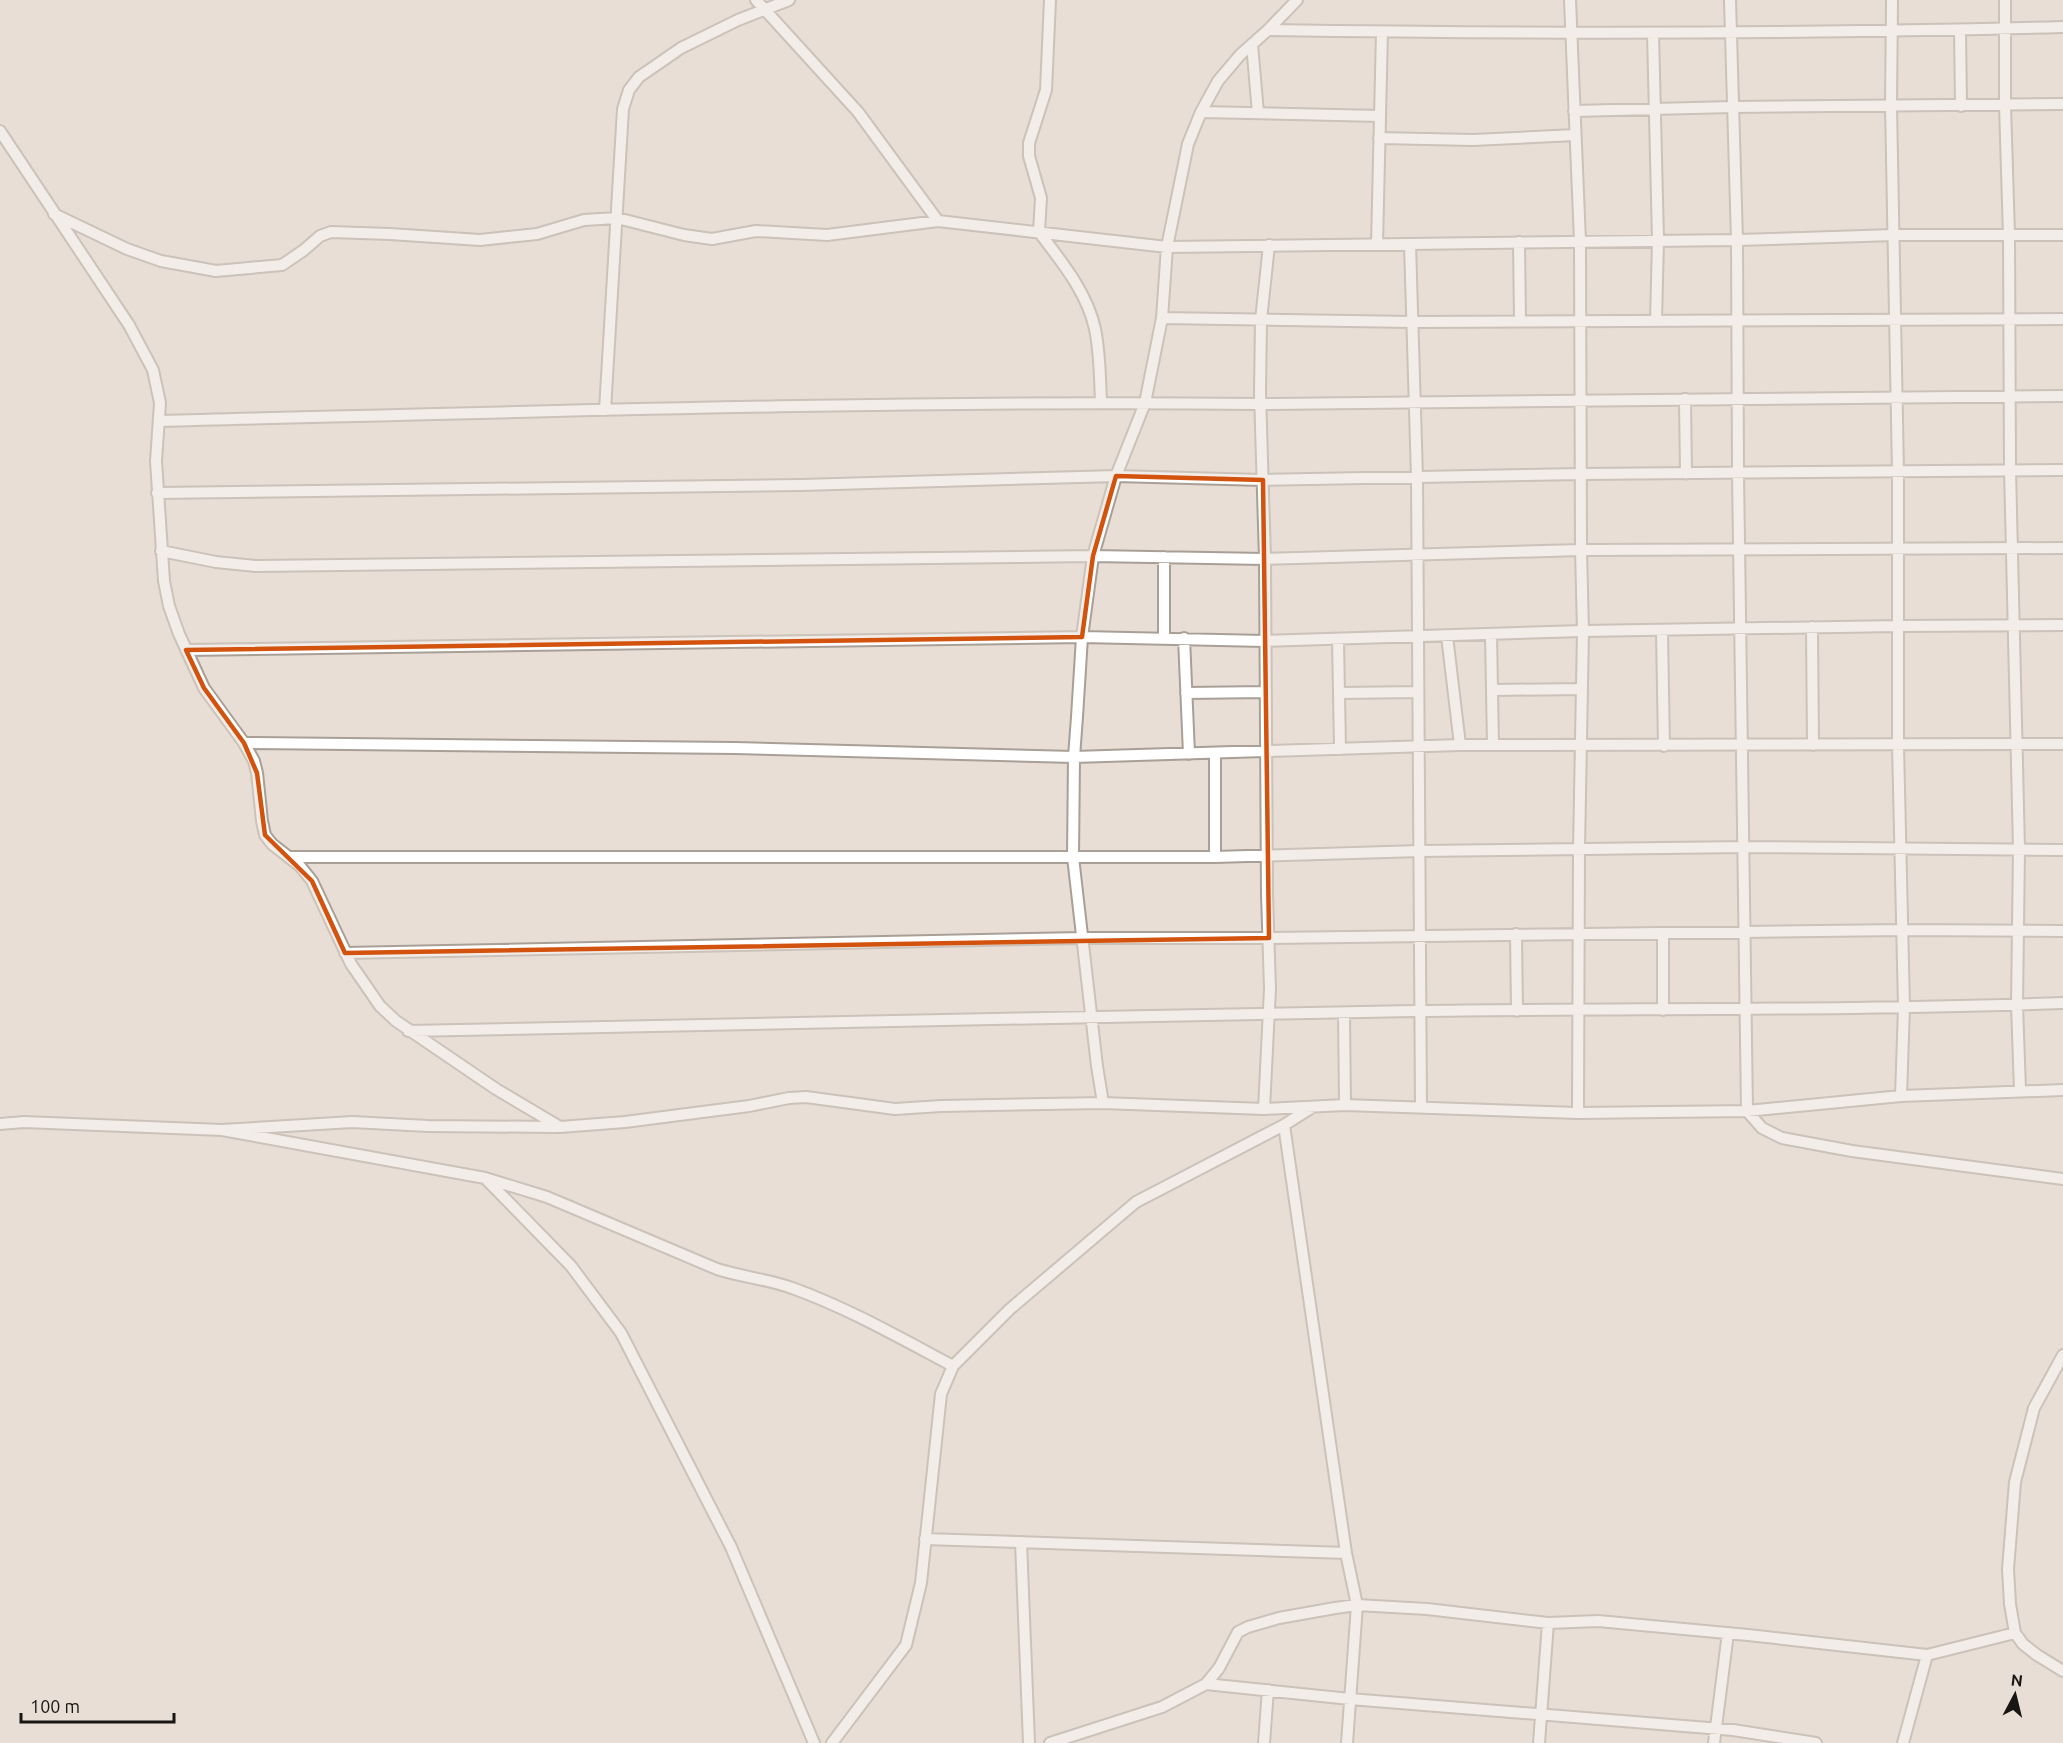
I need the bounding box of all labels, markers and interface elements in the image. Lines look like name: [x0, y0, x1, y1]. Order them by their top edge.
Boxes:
north arrow: [1985, 1665, 2045, 1725]
text: N: [2010, 1670, 2024, 1690]
scale bar: [21, 1686, 174, 1724]
text: 100 m: [30, 1696, 80, 1716]

